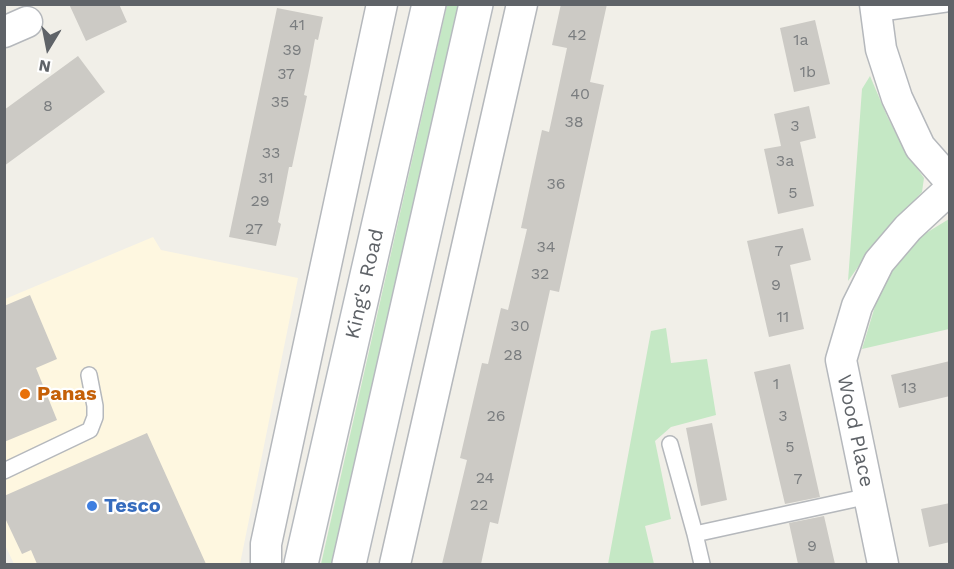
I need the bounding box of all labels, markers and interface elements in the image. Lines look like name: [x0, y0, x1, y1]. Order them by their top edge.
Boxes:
house number: 41: [289, 15, 305, 35]
north arrow: [18, 18, 78, 78]
house number: 42: [567, 25, 587, 45]
house number: 1a: [793, 30, 809, 50]
house number: 39: [282, 40, 302, 60]
text: N: [37, 56, 52, 77]
house number: 1b: [800, 62, 816, 82]
house number: 37: [277, 64, 295, 84]
house number: 40: [570, 84, 590, 104]
house number: 35: [271, 92, 289, 112]
house number: 8: [43, 96, 53, 116]
house number: 38: [564, 112, 584, 132]
house number: 3: [790, 116, 800, 136]
house number: 33: [262, 143, 280, 163]
house number: 3a: [776, 151, 794, 171]
house number: 31: [258, 168, 274, 188]
house number: 36: [546, 174, 566, 194]
house number: 5: [788, 183, 798, 203]
house number: 29: [250, 191, 270, 211]
house number: 27: [245, 219, 263, 239]
street label: King's Road: [341, 227, 389, 341]
house number: 34: [536, 237, 556, 257]
house number: 7: [775, 241, 783, 261]
house number: 32: [531, 264, 549, 284]
house number: 9: [771, 275, 781, 295]
house number: 11: [777, 307, 789, 327]
house number: 30: [510, 316, 530, 336]
house number: 28: [503, 345, 523, 365]
street label: Wood Place: [831, 373, 879, 489]
house number: 1: [773, 374, 779, 394]
house number: 13: [901, 378, 917, 398]
place label: Panas: [37, 382, 97, 406]
marker: Panas: [18, 387, 32, 401]
house number: 26: [486, 406, 506, 426]
house number: 3: [778, 406, 788, 426]
house number: 5: [785, 437, 795, 457]
house number: 24: [476, 468, 494, 488]
house number: 7: [794, 469, 802, 489]
place label: Tesco: [104, 494, 161, 518]
house number: 22: [470, 495, 488, 515]
marker: Tesco: [85, 499, 99, 513]
house number: 9: [807, 536, 817, 556]

